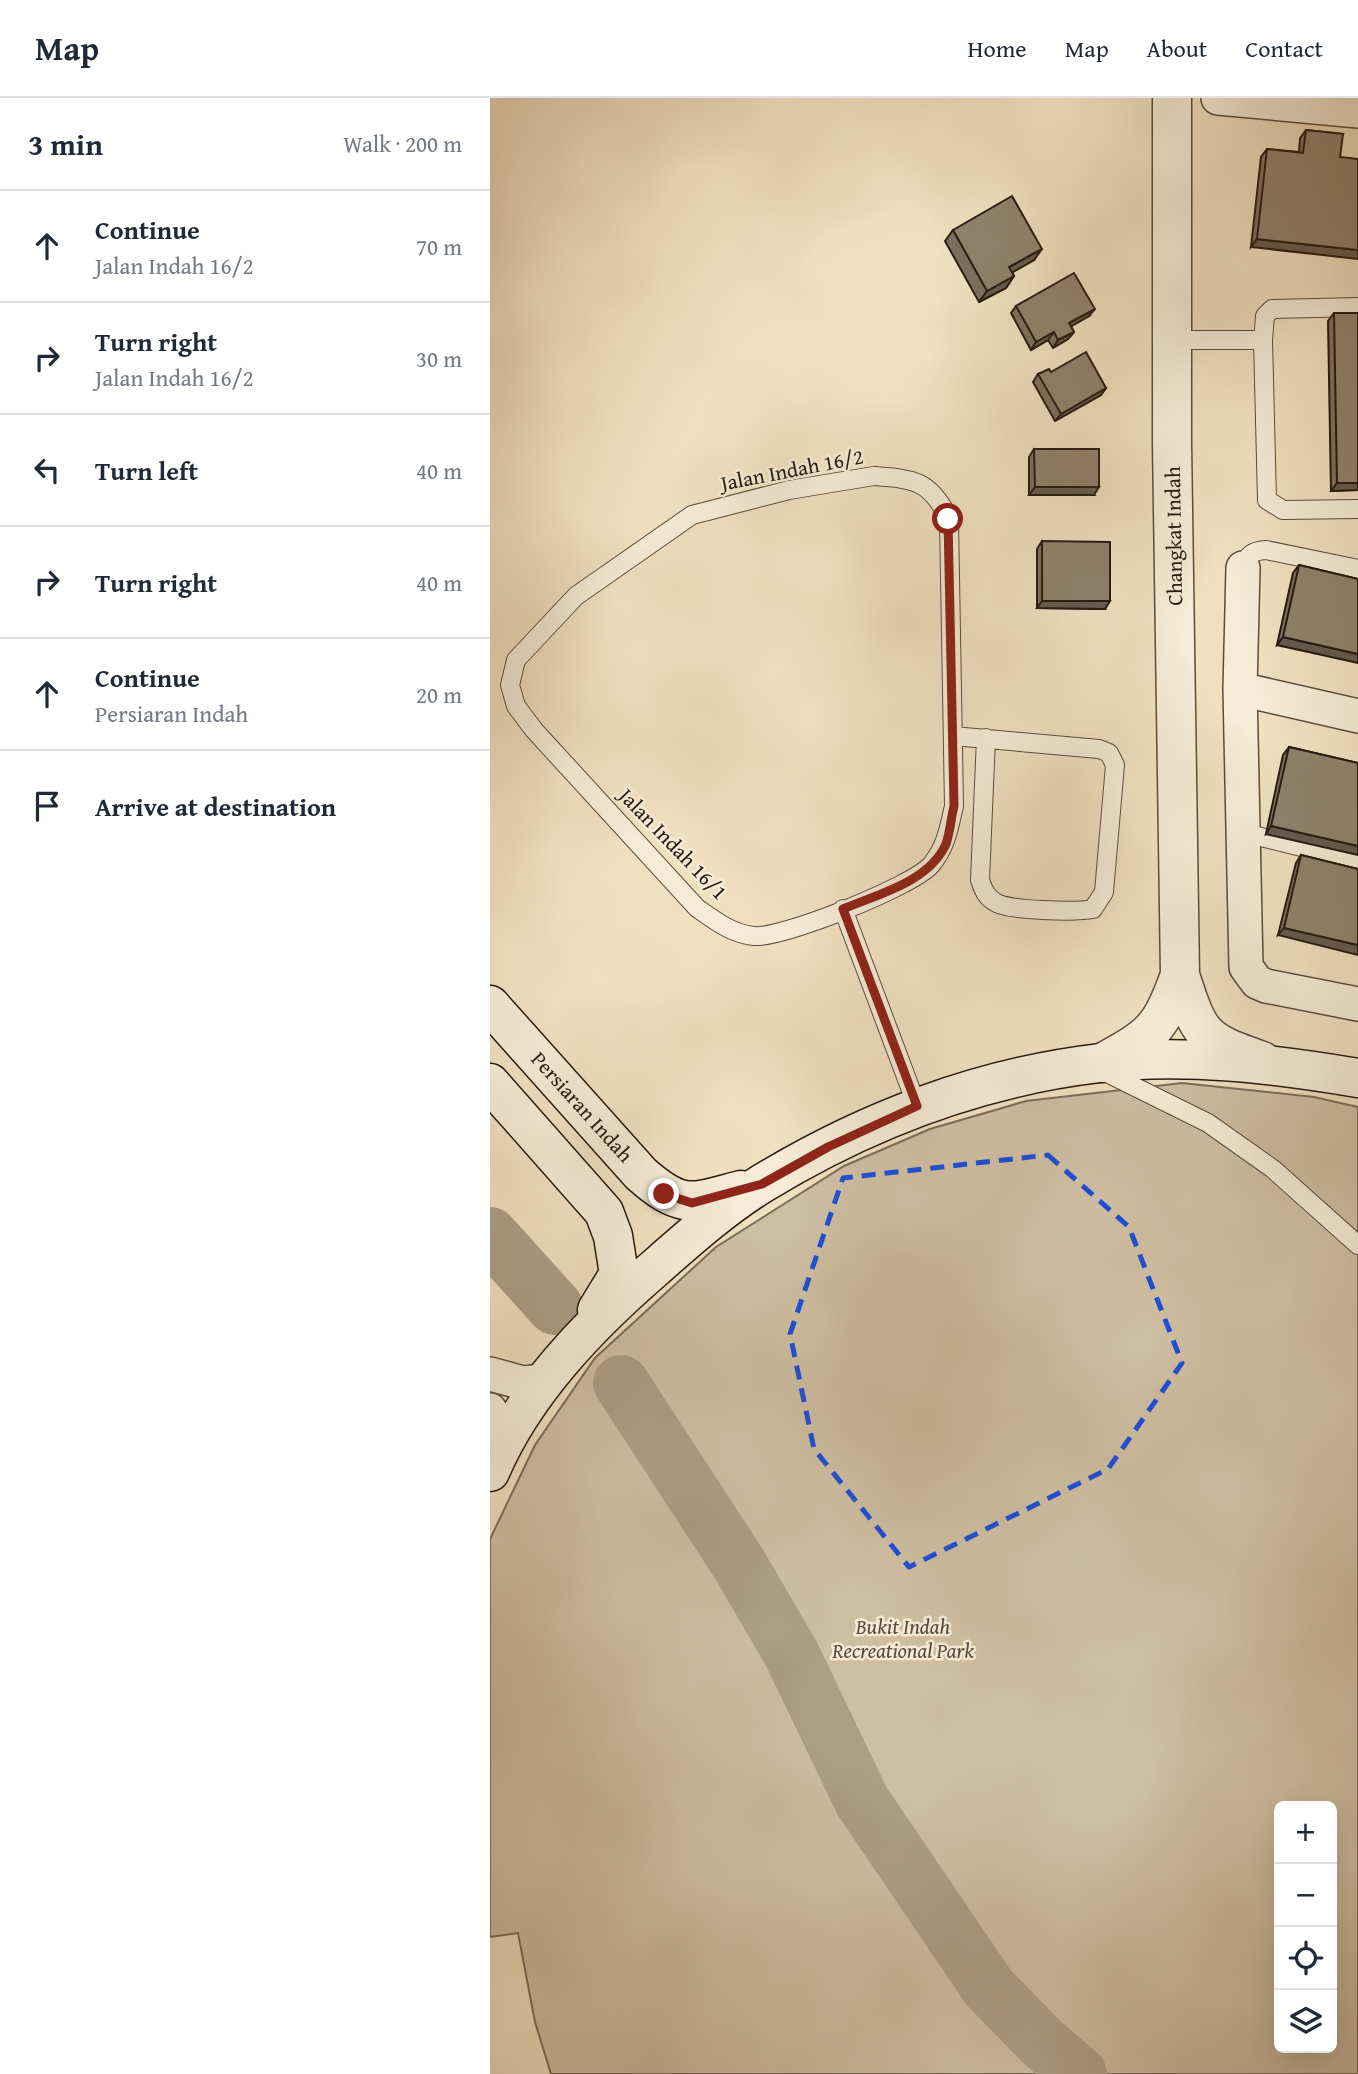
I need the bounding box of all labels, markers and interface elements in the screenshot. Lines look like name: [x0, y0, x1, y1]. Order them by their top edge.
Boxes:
text: Map: [35, 24, 99, 72]
text: Home: [968, 31, 1027, 66]
text: Map: [1065, 31, 1109, 66]
text: About: [1147, 31, 1207, 66]
text: Contact: [1245, 31, 1323, 66]
text: 3 min: [28, 122, 103, 166]
text: Walk · 200 m: [343, 127, 462, 160]
text: Continue: [95, 210, 200, 249]
icon: ahead: [28, 227, 66, 265]
text: 70 m: [416, 230, 462, 263]
text: Jalan Indah 16/2: [95, 249, 254, 282]
text: Turn right: [95, 322, 217, 361]
icon: right: [28, 339, 66, 377]
text: 30 m: [416, 342, 462, 375]
text: Jalan Indah 16/2: [95, 361, 254, 394]
street label: Jalan Indah 16/2: [715, 440, 866, 499]
icon: left: [28, 451, 66, 489]
text: Turn left: [95, 451, 198, 490]
text: 40 m: [416, 454, 462, 487]
street label: Changkat Indah: [1157, 466, 1190, 606]
route start: [932, 503, 963, 534]
icon: right: [28, 563, 66, 601]
text: Turn right: [95, 563, 217, 602]
text: 40 m: [416, 566, 462, 599]
text: Continue: [95, 658, 200, 697]
icon: ahead: [28, 675, 66, 713]
text: 20 m: [416, 678, 462, 711]
text: Persiaran Indah: [95, 697, 248, 730]
street label: Jalan Indah 16/1: [610, 779, 735, 907]
icon: arrive: [28, 787, 66, 825]
text: Arrive at destination: [95, 787, 336, 826]
street label: Persiaran Indah: [524, 1044, 641, 1169]
route end: [648, 1178, 679, 1209]
park label: Bukit Indah Recreational Park: [831, 1611, 974, 1666]
map controls: [1274, 1801, 1337, 2053]
button: +: [1274, 1801, 1337, 1864]
button: −: [1274, 1864, 1337, 1927]
button: locate: [1274, 1927, 1337, 1990]
button: layers: [1274, 1990, 1337, 2053]

